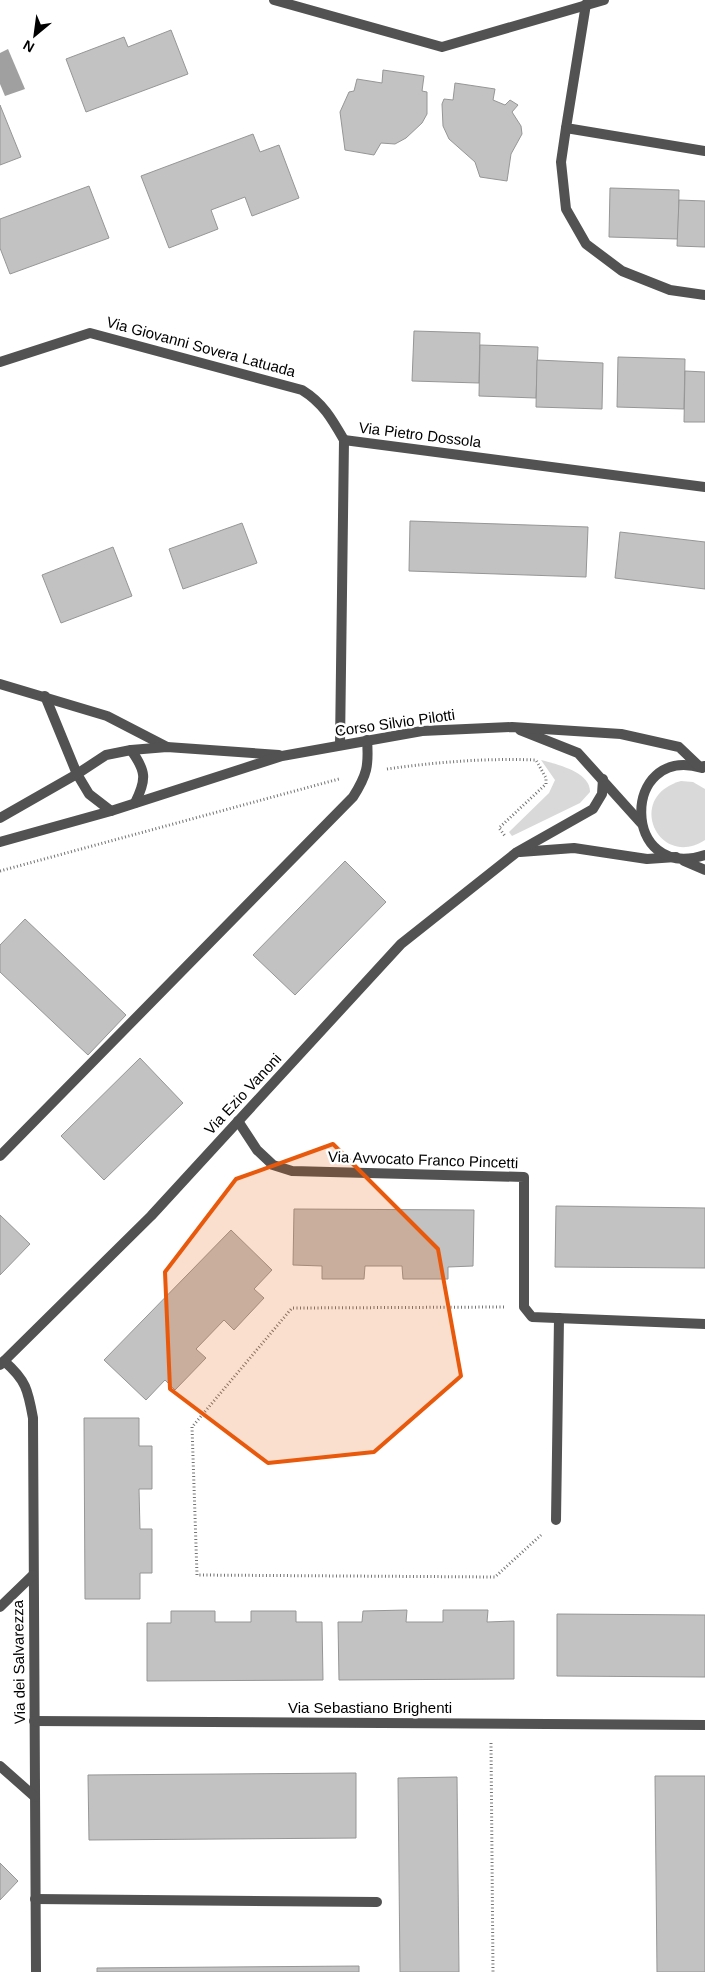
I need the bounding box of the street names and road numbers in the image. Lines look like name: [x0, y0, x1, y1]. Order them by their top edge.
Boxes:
street label: Via Giovanni Sovera Latuada: [105, 313, 298, 380]
street label: Via Pietro Dossola: [358, 419, 483, 451]
street label: Corso Silvio Pilotti: [334, 706, 456, 739]
street label: Via Ezio Vanoni: [201, 1050, 284, 1138]
street label: Via Avvocato Franco Pincetti: [328, 1148, 518, 1171]
street label: Via dei Salvarezza: [9, 1599, 28, 1724]
street label: Via Sebastiano Brighenti: [288, 1699, 452, 1716]

